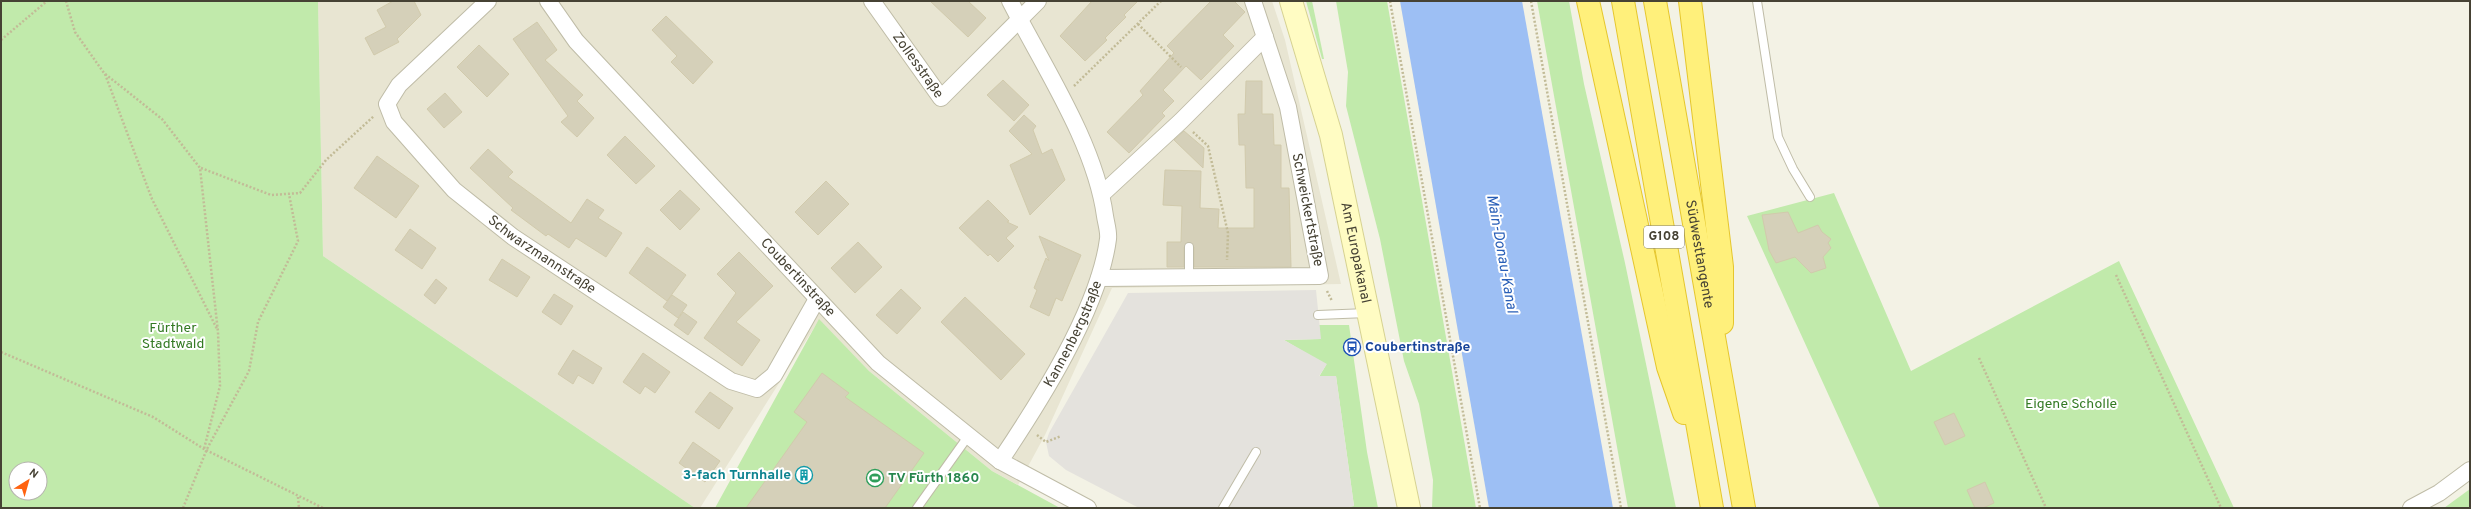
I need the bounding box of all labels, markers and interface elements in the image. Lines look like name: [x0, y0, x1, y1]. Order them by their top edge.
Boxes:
street label: Zollesstraße: [889, 29, 947, 102]
street label: Schweickertstraße: [1288, 152, 1326, 268]
water label: Main-Donau-Kanal: [1481, 193, 1521, 316]
street label: Südwesttangente: [1682, 199, 1717, 310]
street label: Am Europakanal: [1337, 200, 1374, 305]
street label: Schwarzmannstraße: [484, 212, 599, 298]
road number: G108: [1644, 226, 1684, 248]
street label: Coubertinstraße: [757, 235, 839, 320]
street label: Kannenbergstraße: [1040, 279, 1106, 390]
park label: Fürther Stadtwald: [142, 320, 204, 353]
bus stop icon: Coubertinstraße: [1342, 337, 1362, 357]
place label: Coubertinstraße: [1365, 339, 1471, 356]
park label: Eigene Scholle: [2025, 396, 2117, 413]
north arrow: [8, 461, 48, 501]
building icon: 3-fach Turnhalle: [794, 465, 814, 485]
text: N: [26, 466, 41, 482]
place label: 3-fach Turnhalle: [683, 467, 791, 484]
sports icon: TV Fürth 1860: [865, 468, 885, 488]
place label: TV Fürth 1860: [888, 470, 979, 487]

